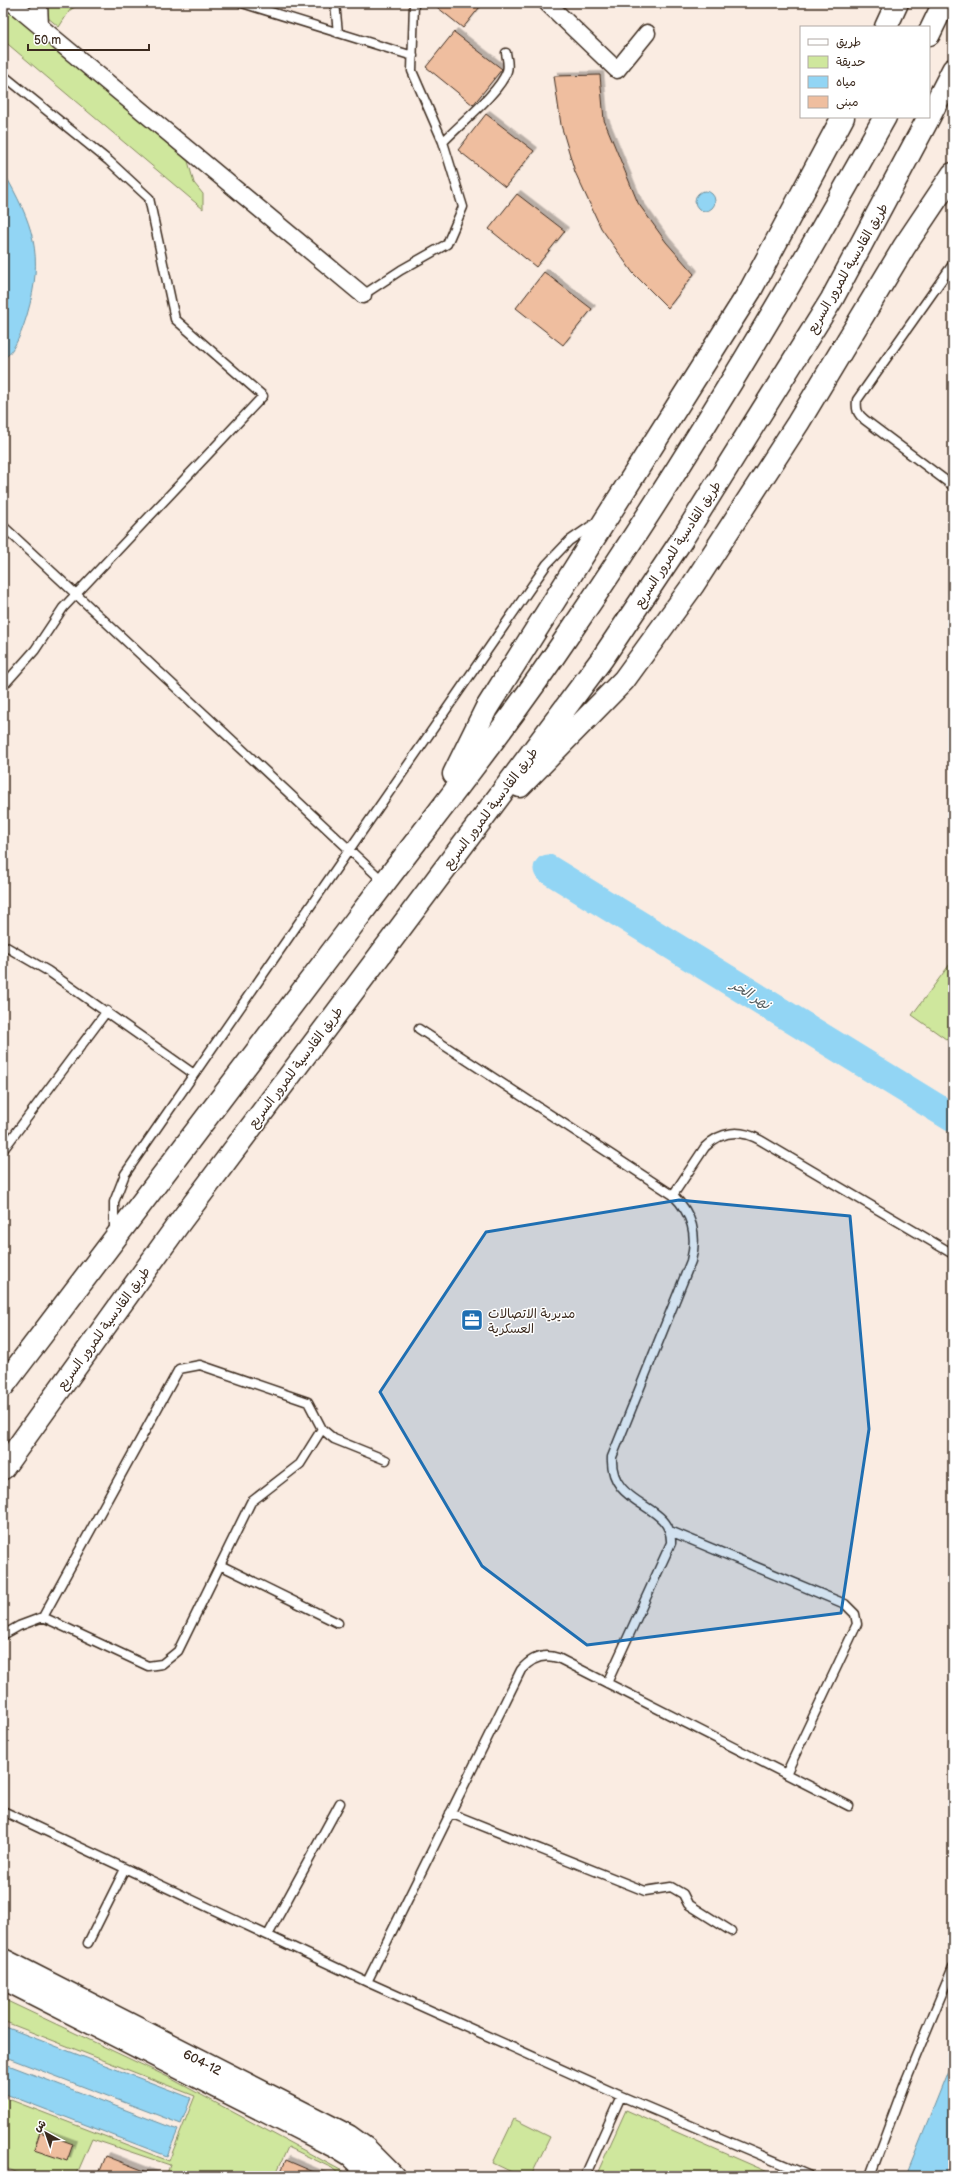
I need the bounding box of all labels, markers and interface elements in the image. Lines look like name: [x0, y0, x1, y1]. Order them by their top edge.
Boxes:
scale bar: [28, 26, 149, 52]
legend: [800, 26, 930, 118]
text: 50 m: [34, 33, 61, 48]
text: طريق: [836, 35, 861, 50]
text: حديقة: [836, 55, 865, 70]
text: مياه: [836, 75, 856, 90]
text: مبنى: [836, 95, 859, 110]
street label: طريق القادسية للمرور السريع: [804, 200, 894, 338]
street label: طريق القادسية للمرور السريع: [631, 478, 727, 612]
street label: طريق القادسية للمرور السريع: [440, 745, 543, 874]
water label: نهر الخر: [726, 975, 775, 1014]
street label: طريق القادسية للمرور السريع: [245, 1004, 348, 1133]
street label: طريق القادسية للمرور السريع: [54, 1264, 155, 1394]
place label: مديرية الاتصالات العسكرية: [488, 1306, 575, 1337]
office icon: مديرية الاتصالات العسكرية: [459, 1307, 485, 1333]
street label: 604-12: [180, 2046, 224, 2079]
north arrow: [26, 2113, 66, 2153]
text: ش: [31, 2117, 49, 2135]

